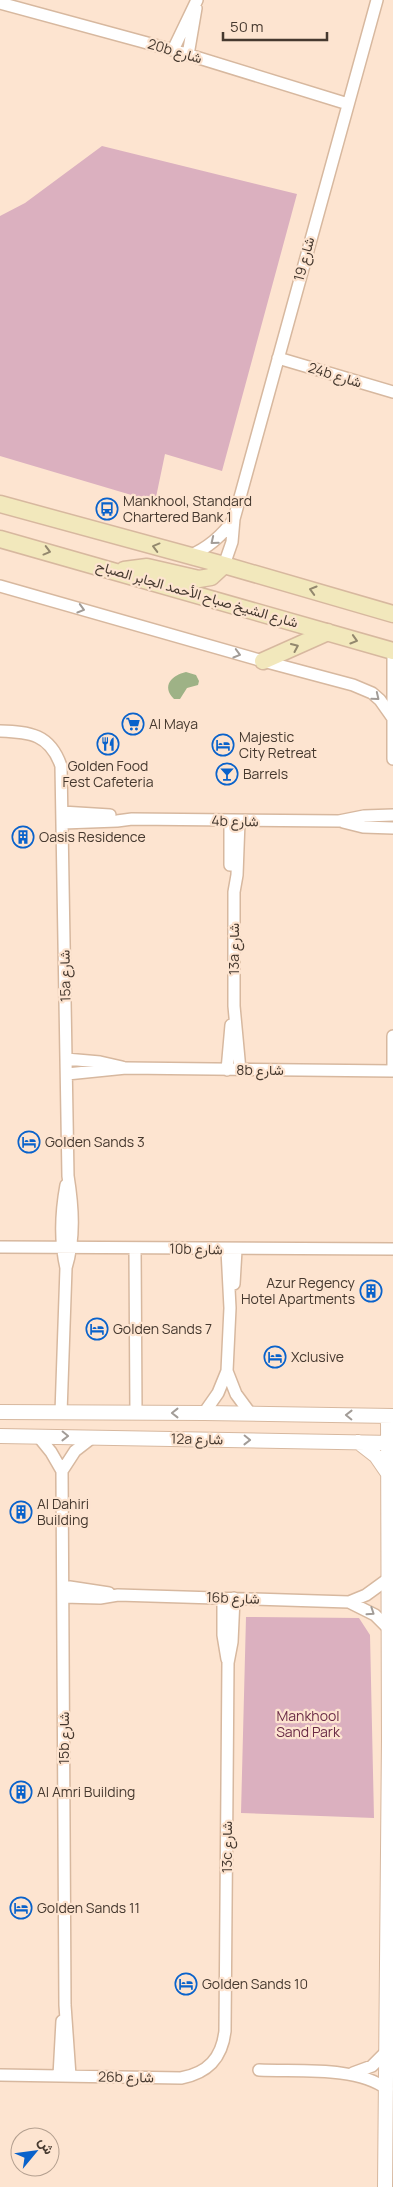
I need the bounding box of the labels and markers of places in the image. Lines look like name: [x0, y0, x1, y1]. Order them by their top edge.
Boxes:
place label: Mankhool, Standard Chartered Bank 1: [123, 491, 252, 526]
bus stop icon: Mankhool, Standard Chartered Bank 1: [95, 497, 119, 521]
supermarket icon: Al Maya: [121, 712, 145, 736]
place label: Al Maya: [149, 714, 198, 733]
place label: Majestic City Retreat: [239, 727, 317, 762]
restaurant icon: Golden Food Fest Cafeteria: [96, 732, 120, 756]
hotel icon: Majestic City Retreat: [211, 733, 235, 757]
place label: Golden Food Fest Cafeteria: [62, 756, 154, 791]
bar icon: Barrels: [215, 762, 239, 786]
place label: Barrels: [243, 764, 288, 783]
building icon: Oasis Residence: [11, 825, 35, 849]
place label: Oasis Residence: [39, 827, 146, 846]
hotel icon: Golden Sands 3: [17, 1130, 41, 1154]
place label: Golden Sands 3: [45, 1132, 145, 1151]
place label: Azur Regency Hotel Apartments: [241, 1273, 356, 1308]
building icon: Azur Regency Hotel Apartments: [359, 1279, 383, 1303]
hotel icon: Golden Sands 7: [85, 1317, 109, 1341]
place label: Golden Sands 7: [113, 1319, 212, 1338]
hotel icon: Xclusive: [263, 1345, 287, 1369]
place label: Xclusive: [291, 1347, 344, 1366]
place label: Al Dahiri Building: [37, 1494, 89, 1529]
building icon: Al Dahiri Building: [9, 1500, 33, 1524]
building icon: Al Amri Building: [9, 1780, 33, 1804]
place label: Al Amri Building: [37, 1782, 135, 1801]
hotel icon: Golden Sands 11: [9, 1896, 33, 1920]
place label: Golden Sands 11: [37, 1898, 140, 1917]
hotel icon: Golden Sands 10: [174, 1972, 198, 1996]
place label: Golden Sands 10: [202, 1974, 308, 1993]

